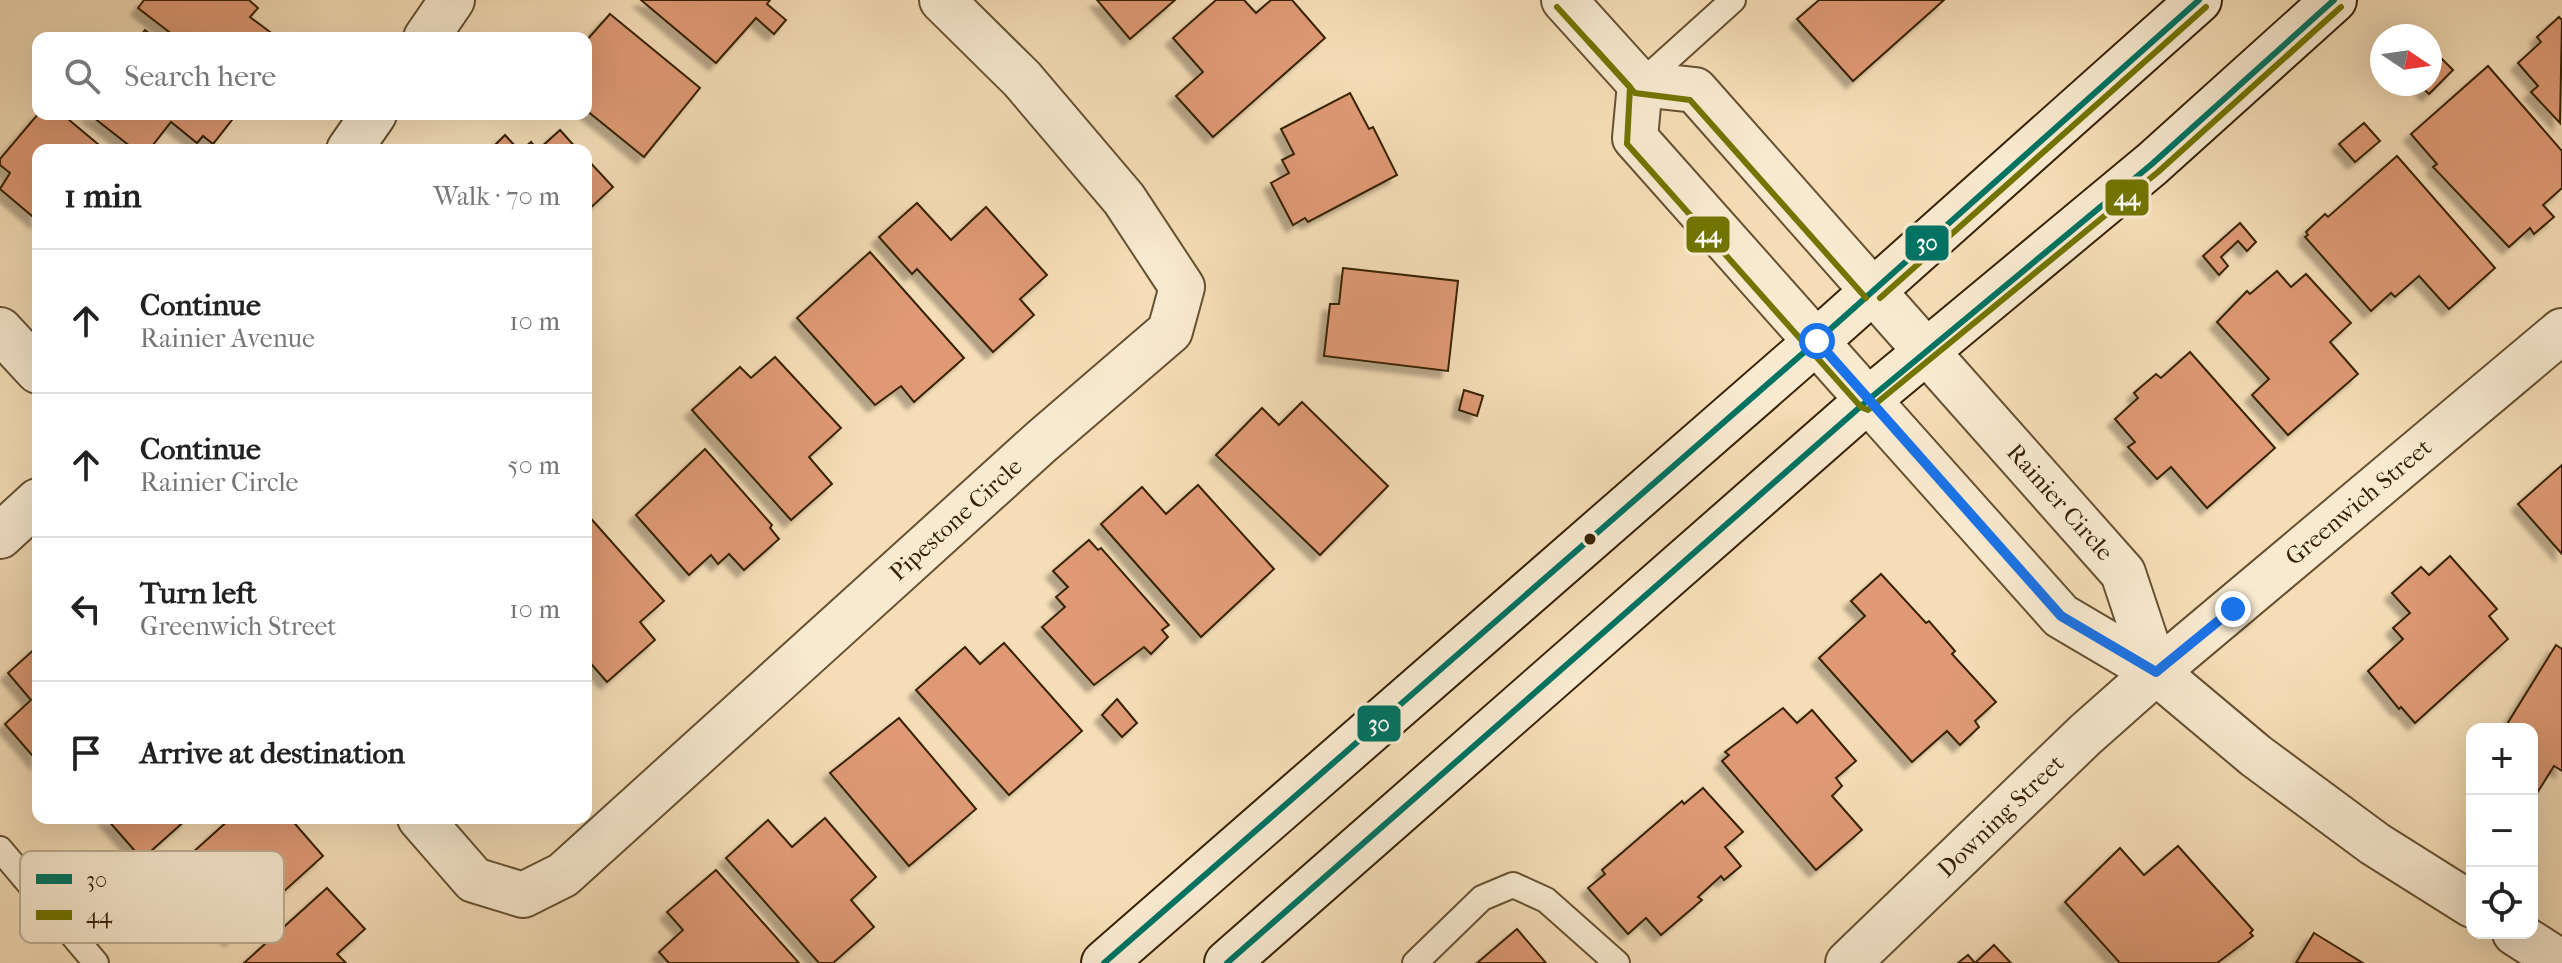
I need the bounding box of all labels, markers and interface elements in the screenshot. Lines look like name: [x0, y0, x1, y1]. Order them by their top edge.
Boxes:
north arrow: [2370, 24, 2442, 96]
search box: [32, 32, 592, 120]
icon: search: [60, 54, 104, 98]
text: Search here: [124, 59, 276, 94]
text: 1 min: [64, 176, 141, 216]
line badge: 44: [2104, 178, 2150, 217]
text: Walk · 70 m: [433, 181, 560, 212]
text: 44: [2113, 185, 2141, 211]
line badge: 44: [1685, 215, 1731, 254]
text: 44: [1694, 222, 1722, 248]
line badge: 30: [1904, 224, 1950, 262]
text: 30: [1916, 230, 1938, 256]
text: Continue: [140, 288, 261, 323]
icon: ahead: [64, 299, 108, 343]
text: 10 m: [509, 306, 560, 337]
text: Rainier Avenue: [140, 323, 315, 354]
route start: [1799, 323, 1835, 359]
text: Continue: [140, 432, 261, 467]
street label: Greenwich Street: [2280, 433, 2437, 571]
street label: Rainier Circle: [2001, 438, 2119, 566]
icon: ahead: [64, 443, 108, 487]
text: 50 m: [507, 450, 560, 481]
street label: Pipestone Circle: [884, 452, 1028, 586]
text: Rainier Circle: [140, 467, 298, 498]
unlabelled marker: [1582, 531, 1598, 547]
text: Turn left: [140, 576, 257, 611]
icon: left: [64, 587, 108, 631]
route end: [2215, 591, 2251, 627]
text: 10 m: [509, 594, 560, 625]
text: Greenwich Street: [140, 611, 337, 642]
line badge: 30: [1356, 704, 1402, 743]
text: 30: [1368, 711, 1390, 737]
map controls: [2466, 723, 2538, 939]
button: +: [2466, 723, 2538, 795]
icon: arrive: [64, 731, 108, 775]
text: Arrive at destination: [140, 736, 405, 771]
street label: Downing Street: [1932, 749, 2070, 883]
button: −: [2466, 795, 2538, 867]
legend: [20, 851, 284, 943]
text: 30: [86, 867, 107, 893]
button: locate: [2466, 867, 2538, 939]
text: 44: [86, 903, 113, 929]

